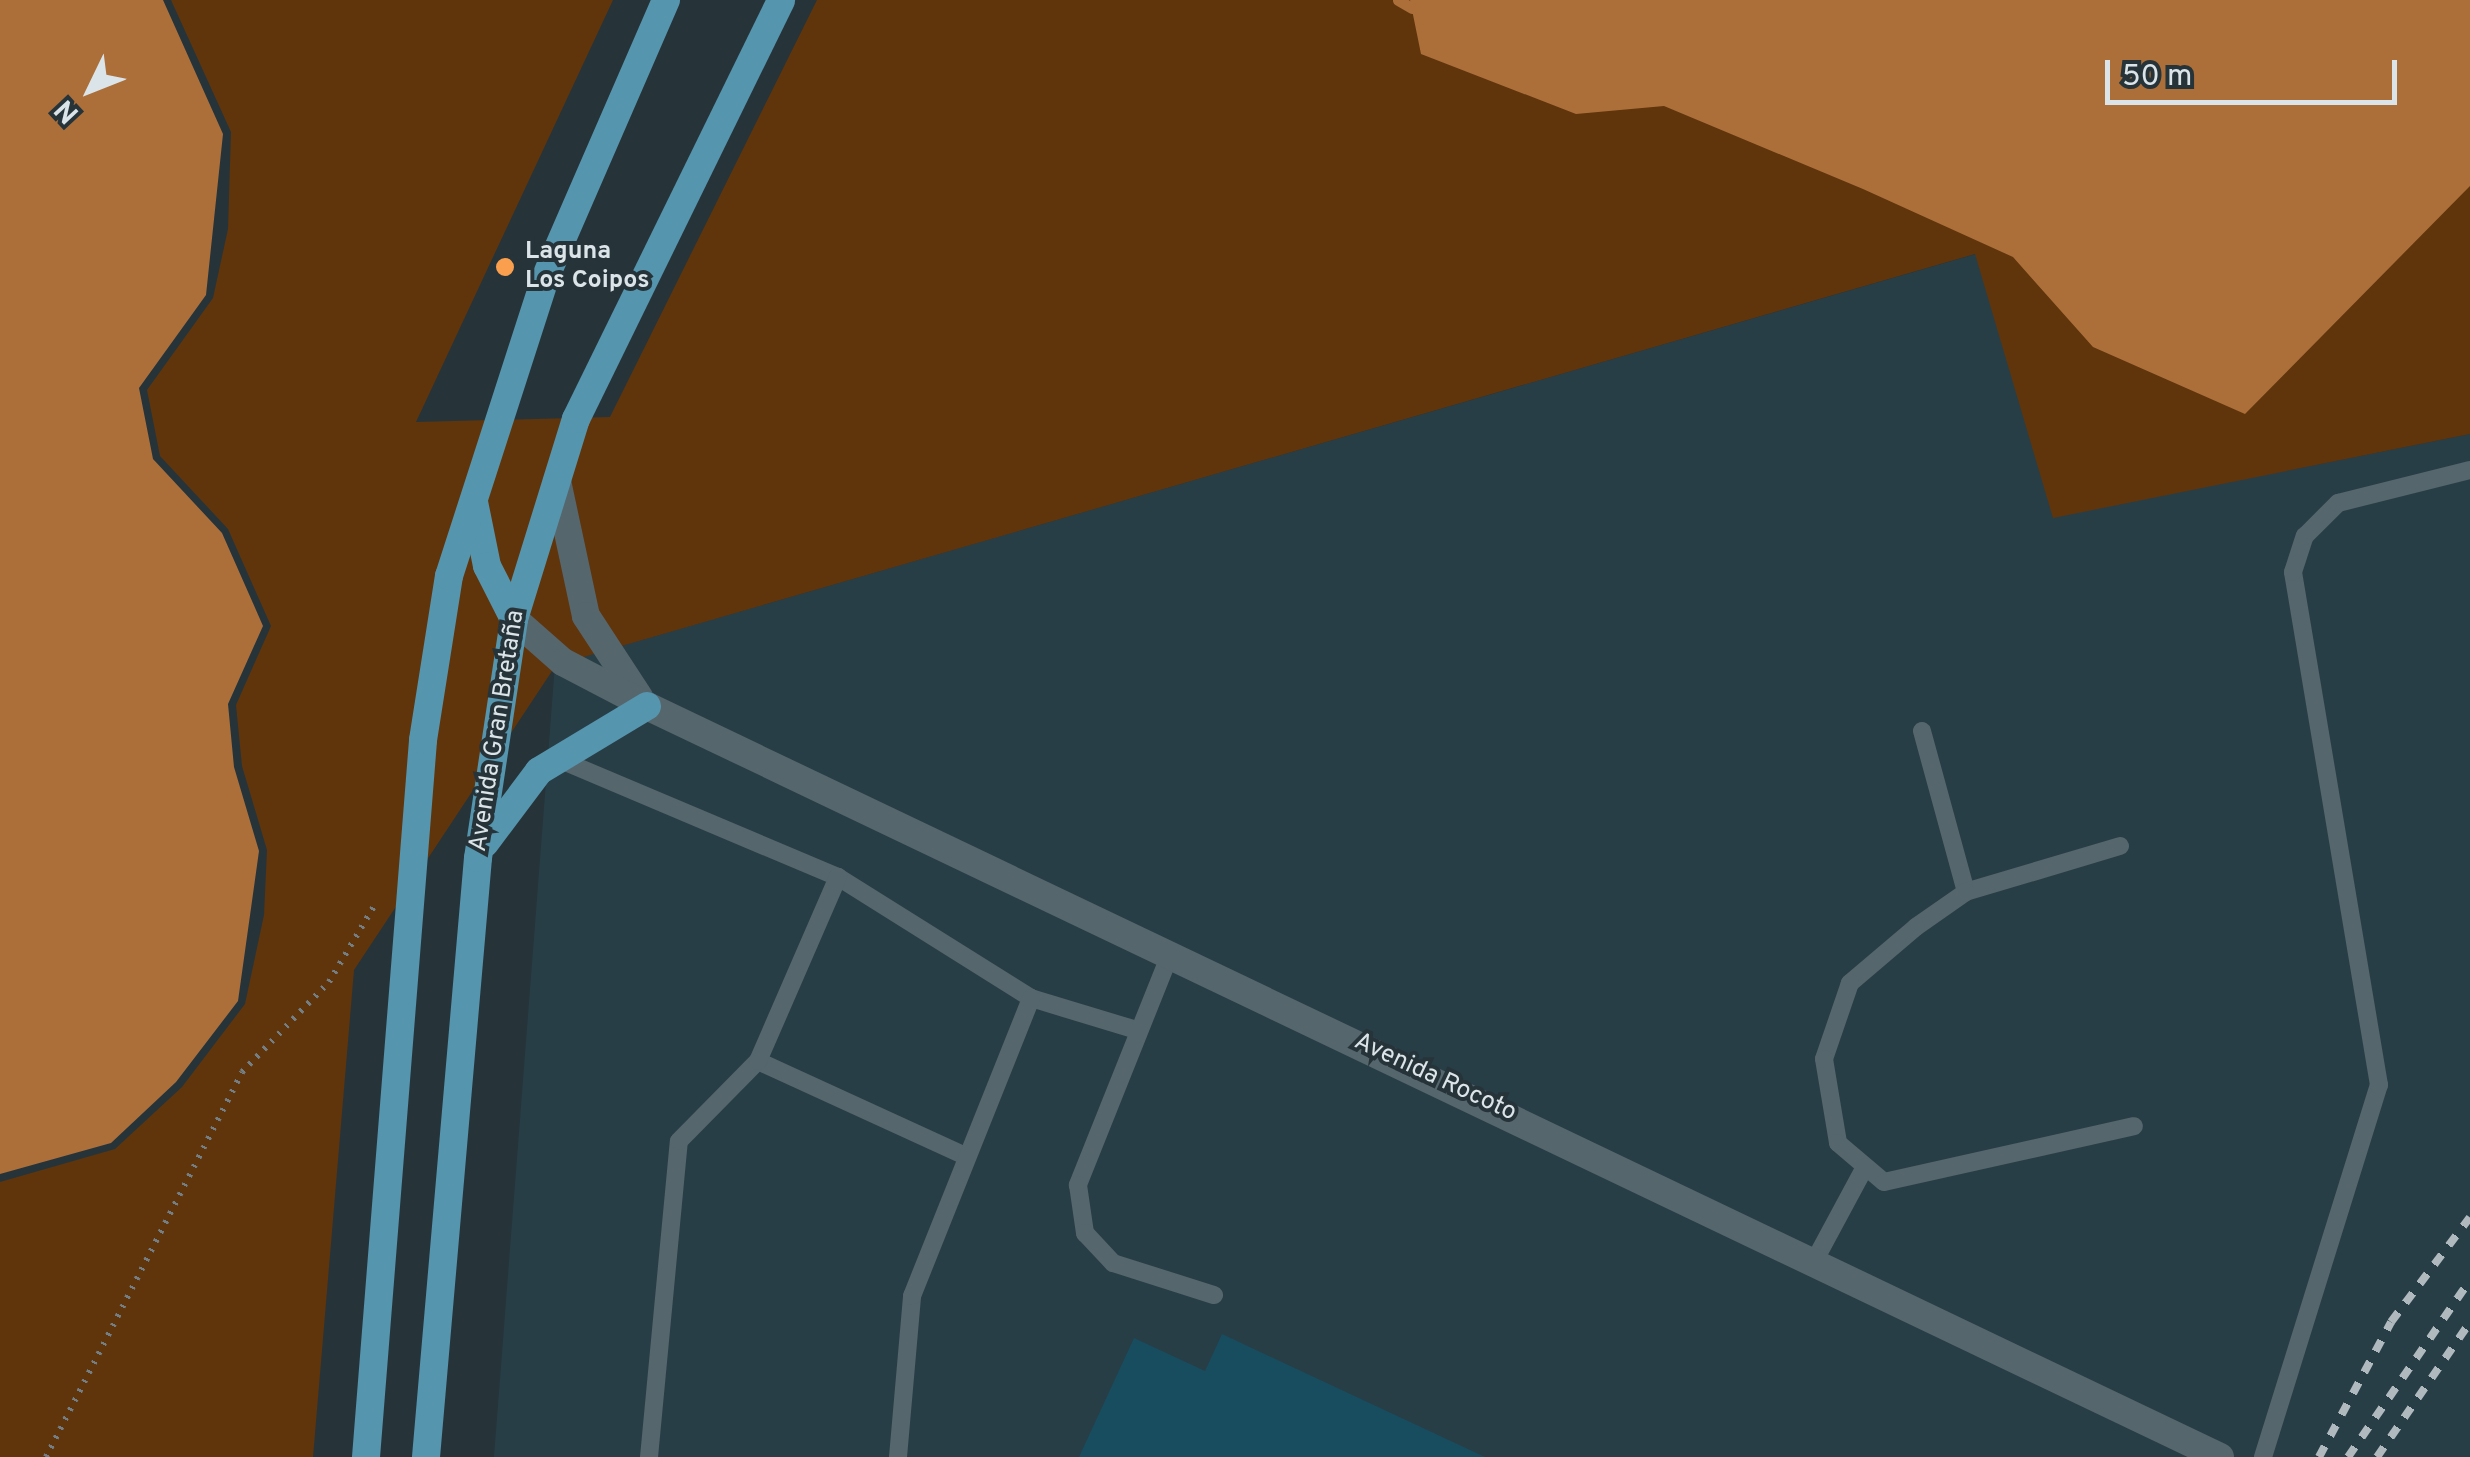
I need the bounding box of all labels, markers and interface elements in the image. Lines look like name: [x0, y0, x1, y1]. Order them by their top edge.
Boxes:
north arrow: [40, 40, 140, 140]
scale bar: [2110, 40, 2402, 102]
text: 50 m: [2122, 59, 2192, 96]
text: N: [48, 91, 88, 130]
place label: Laguna Los Coipos: [525, 238, 650, 297]
marker: Laguna Los Coipos: [494, 256, 516, 278]
street label: Avenida Gran Bretaña: [464, 608, 532, 854]
street label: Avenida Rocoto: [1349, 1027, 1521, 1129]

